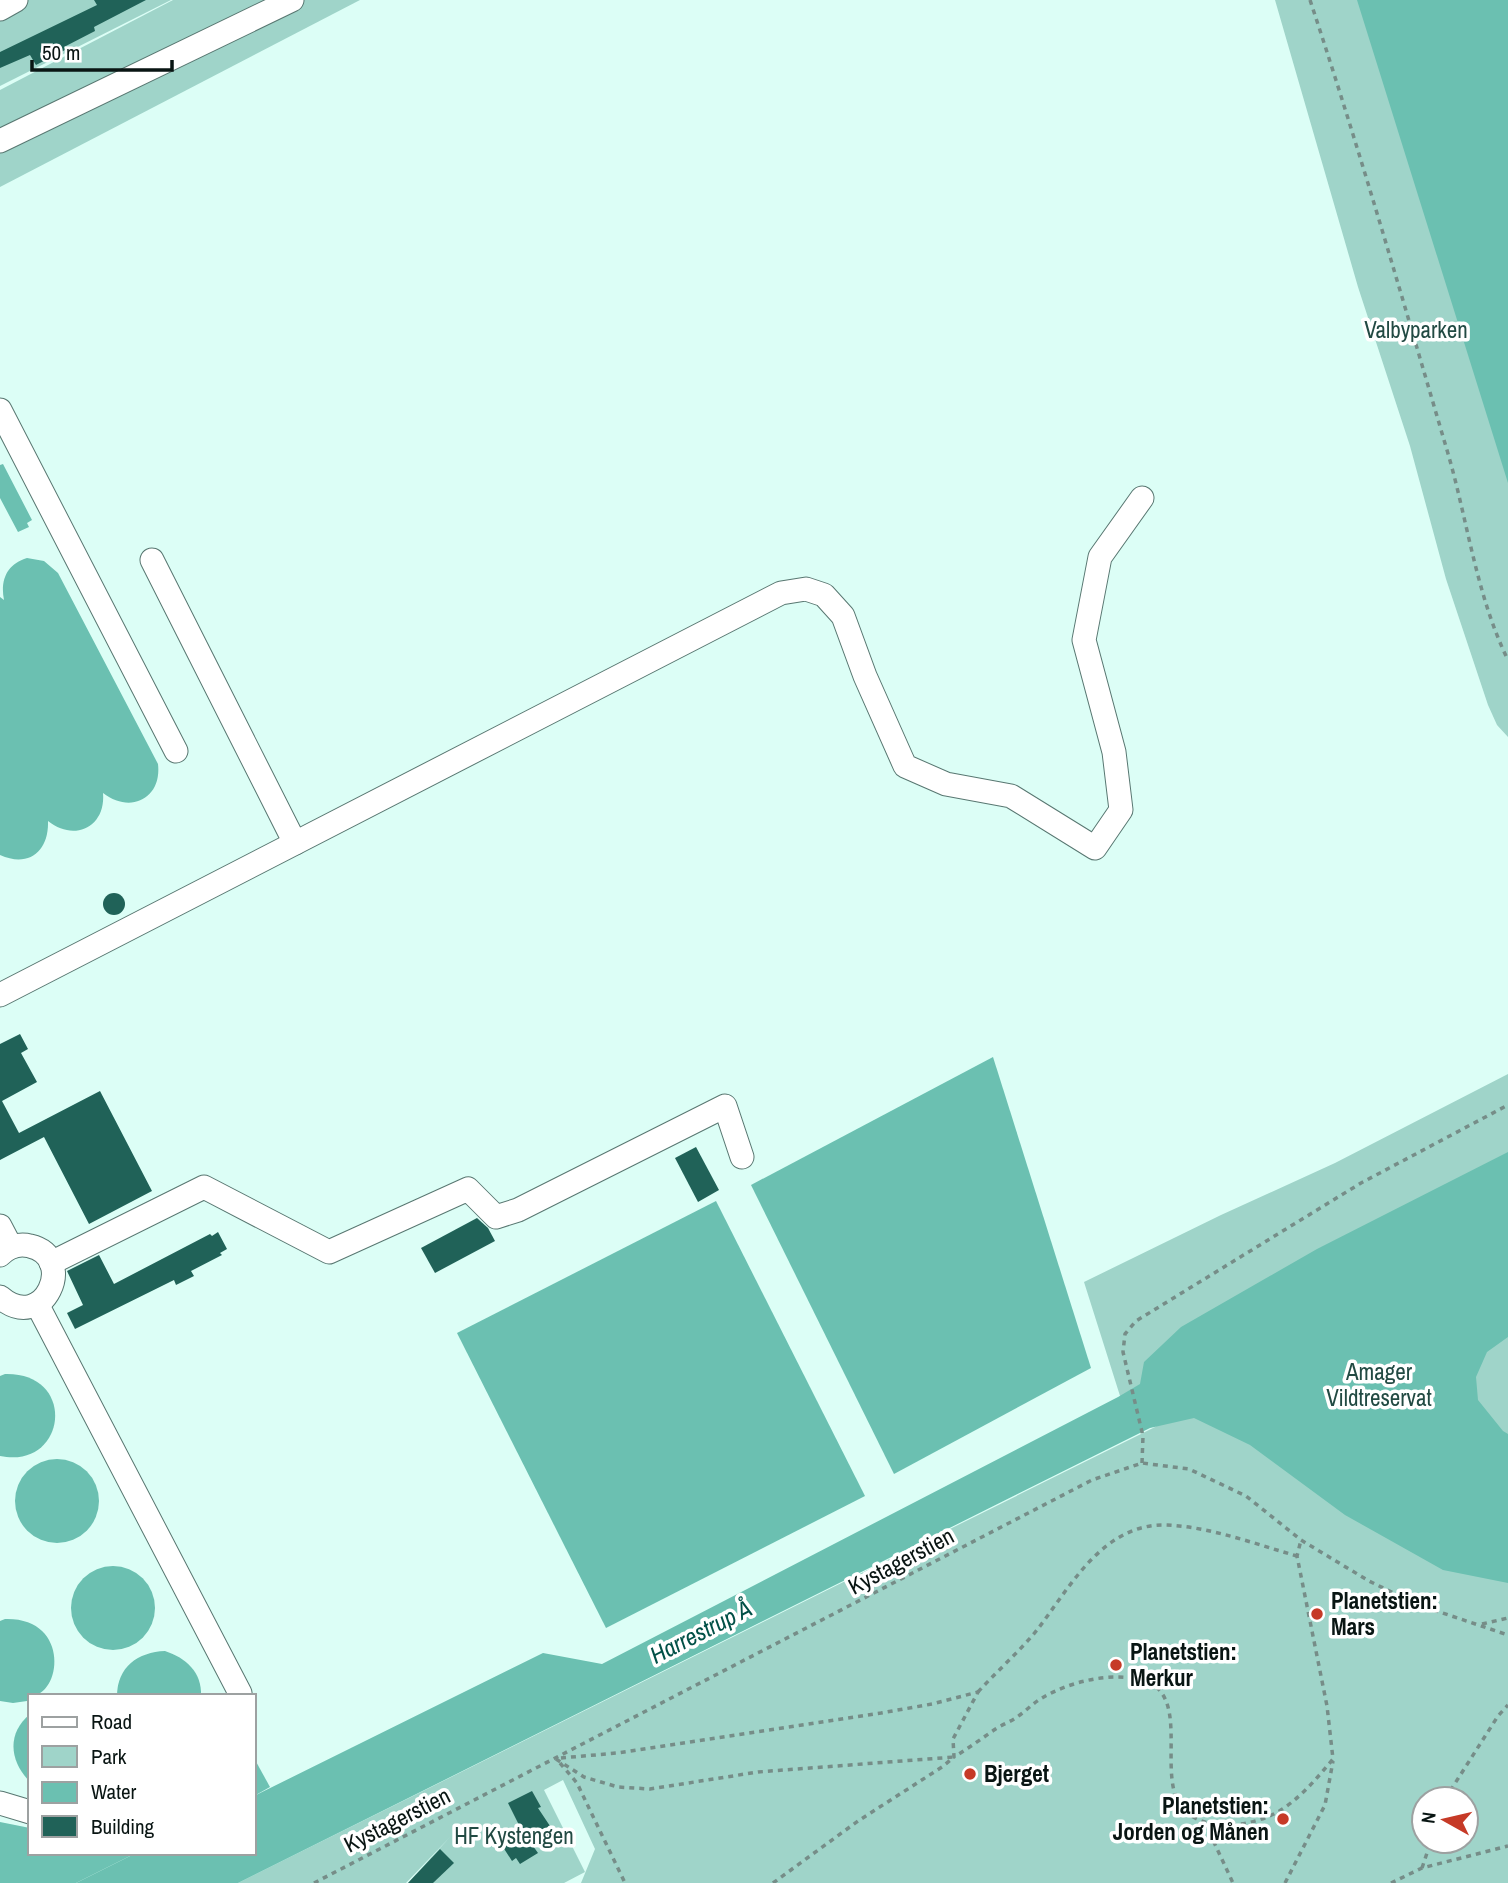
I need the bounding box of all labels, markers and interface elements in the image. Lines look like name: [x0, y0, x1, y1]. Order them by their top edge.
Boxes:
scale bar: [32, 28, 172, 72]
text: 50 m: [42, 38, 80, 67]
park label: Valbyparken: [1364, 314, 1468, 345]
park label: Amager Vildtreservat: [1326, 1356, 1432, 1413]
street label: Kystagerstien: [843, 1520, 959, 1601]
place label: Planetstien: Mars: [1331, 1585, 1438, 1642]
water label: Harrestrup Å: [644, 1592, 757, 1670]
marker: Planetstien: Mars: [1309, 1606, 1325, 1622]
place label: Planetstien: Merkur: [1130, 1636, 1237, 1693]
marker: Planetstien: Merkur: [1108, 1657, 1124, 1673]
legend: [28, 1694, 256, 1855]
text: Road: [91, 1707, 132, 1736]
text: Park: [91, 1742, 127, 1771]
place label: Bjerget: [984, 1758, 1049, 1789]
marker: Bjerget: [962, 1766, 978, 1782]
text: Water: [91, 1777, 137, 1806]
street label: Kystagerstien: [338, 1780, 455, 1860]
north arrow: [1410, 1785, 1480, 1855]
place label: Planetstien: Jorden og Månen: [1113, 1790, 1269, 1847]
text: N: [1415, 1810, 1442, 1825]
marker: Planetstien: Jorden og Månen: [1275, 1811, 1291, 1827]
text: Building: [91, 1812, 155, 1841]
park label: HF Kystengen: [454, 1820, 574, 1851]

